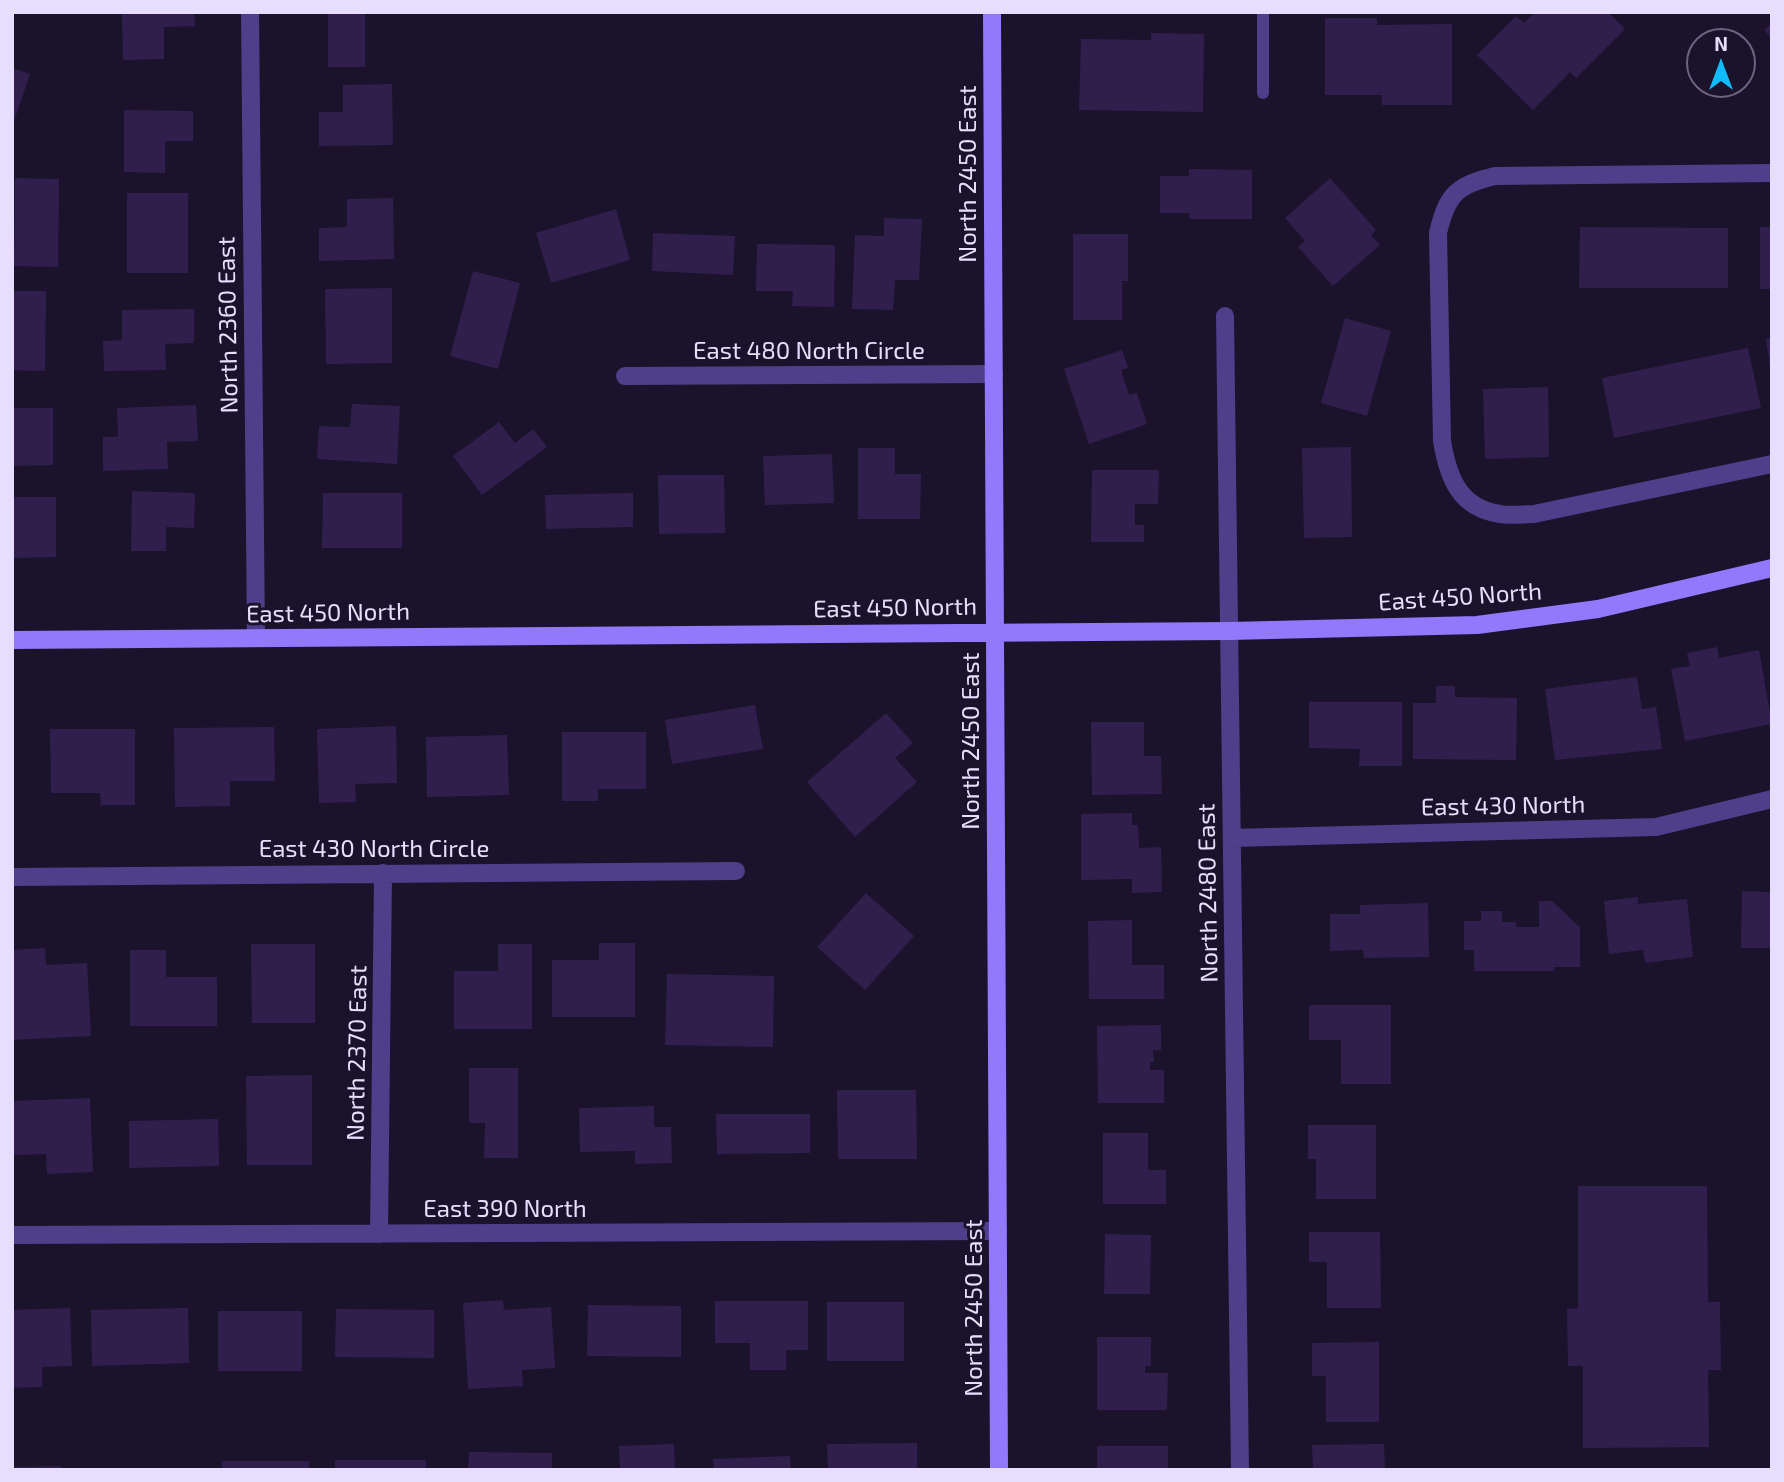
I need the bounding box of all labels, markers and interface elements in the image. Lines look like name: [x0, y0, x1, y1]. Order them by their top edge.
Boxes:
north arrow: [1686, 28, 1756, 98]
text: N: [1714, 32, 1728, 55]
street label: North 2450 East: [954, 85, 982, 263]
street label: North 2360 East: [212, 236, 244, 414]
street label: East 480 North Circle: [693, 337, 925, 365]
street label: East 450 North: [1377, 577, 1543, 617]
street label: East 450 North: [813, 592, 977, 624]
street label: East 450 North: [246, 597, 410, 629]
street label: North 2450 East: [957, 652, 985, 830]
street label: East 430 North: [1421, 790, 1585, 822]
street label: North 2480 East: [1192, 803, 1224, 983]
street label: East 430 North Circle: [259, 835, 489, 863]
street label: North 2370 East: [341, 965, 373, 1141]
street label: East 390 North: [423, 1195, 587, 1223]
street label: North 2450 East: [960, 1219, 988, 1397]

